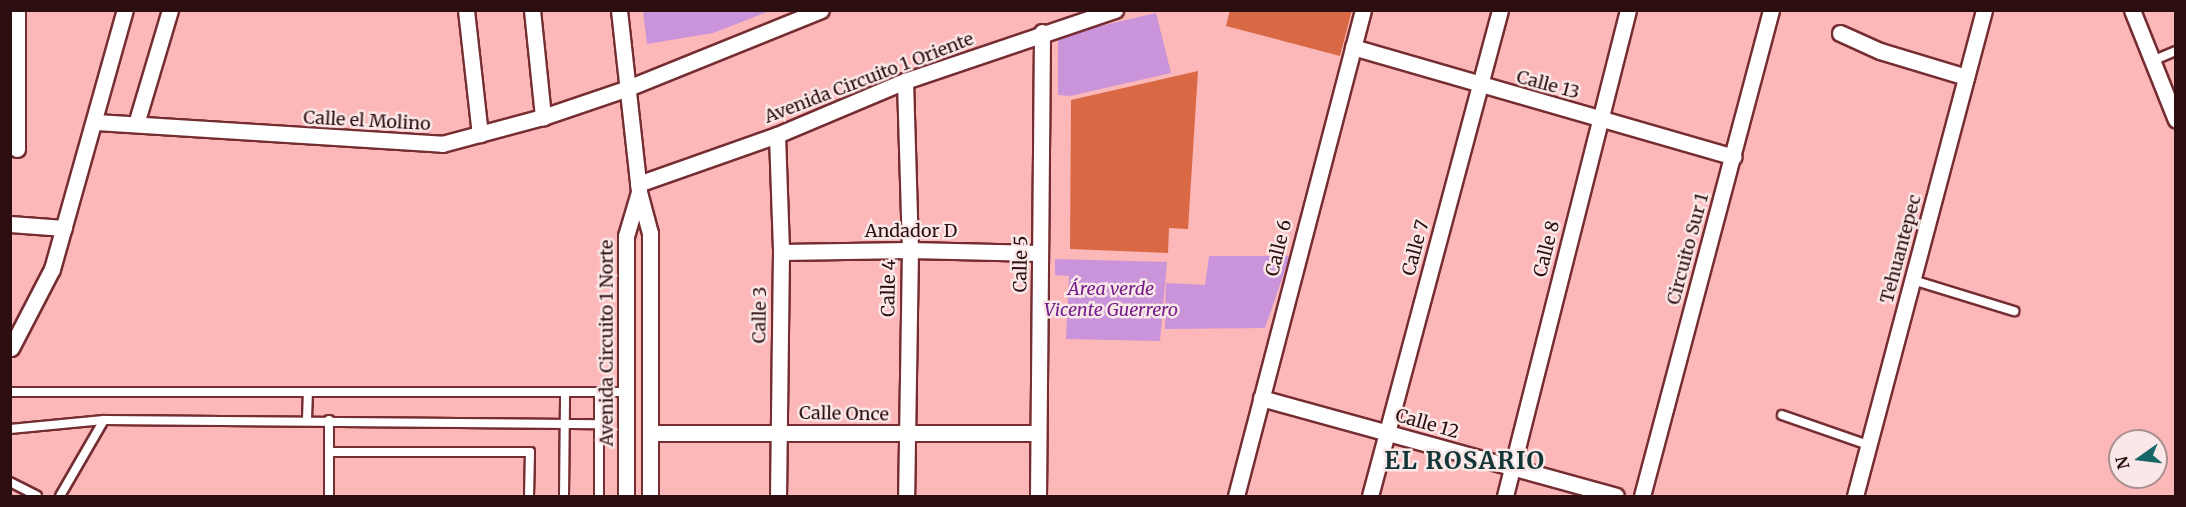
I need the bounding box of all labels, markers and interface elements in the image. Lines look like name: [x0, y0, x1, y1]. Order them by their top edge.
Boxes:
street label: Avenida Circuito 1 Oriente: [761, 28, 977, 128]
street label: Calle 13: [1514, 66, 1582, 104]
street label: Calle el Molino: [303, 107, 431, 135]
street label: Circuito Sur 1: [1663, 191, 1713, 307]
street label: Tehuantepec: [1876, 192, 1926, 306]
street label: Calle 6: [1262, 218, 1296, 278]
street label: Calle 7: [1398, 218, 1434, 278]
street label: Calle 8: [1530, 219, 1564, 279]
street label: Andador D: [865, 220, 957, 242]
street label: Calle 5: [1010, 235, 1032, 293]
street label: Avenida Circuito 1 Norte: [596, 240, 618, 446]
street label: Calle 4: [878, 259, 900, 317]
park label: Área verde Vicente Guerrero: [1044, 279, 1178, 322]
street label: Calle 3: [749, 286, 771, 344]
street label: Calle Once: [799, 402, 889, 426]
street label: Calle 12: [1393, 405, 1461, 443]
north arrow: [2108, 429, 2168, 489]
district label: EL ROSARIO: [1384, 447, 1546, 475]
text: N: [2111, 454, 2134, 471]

